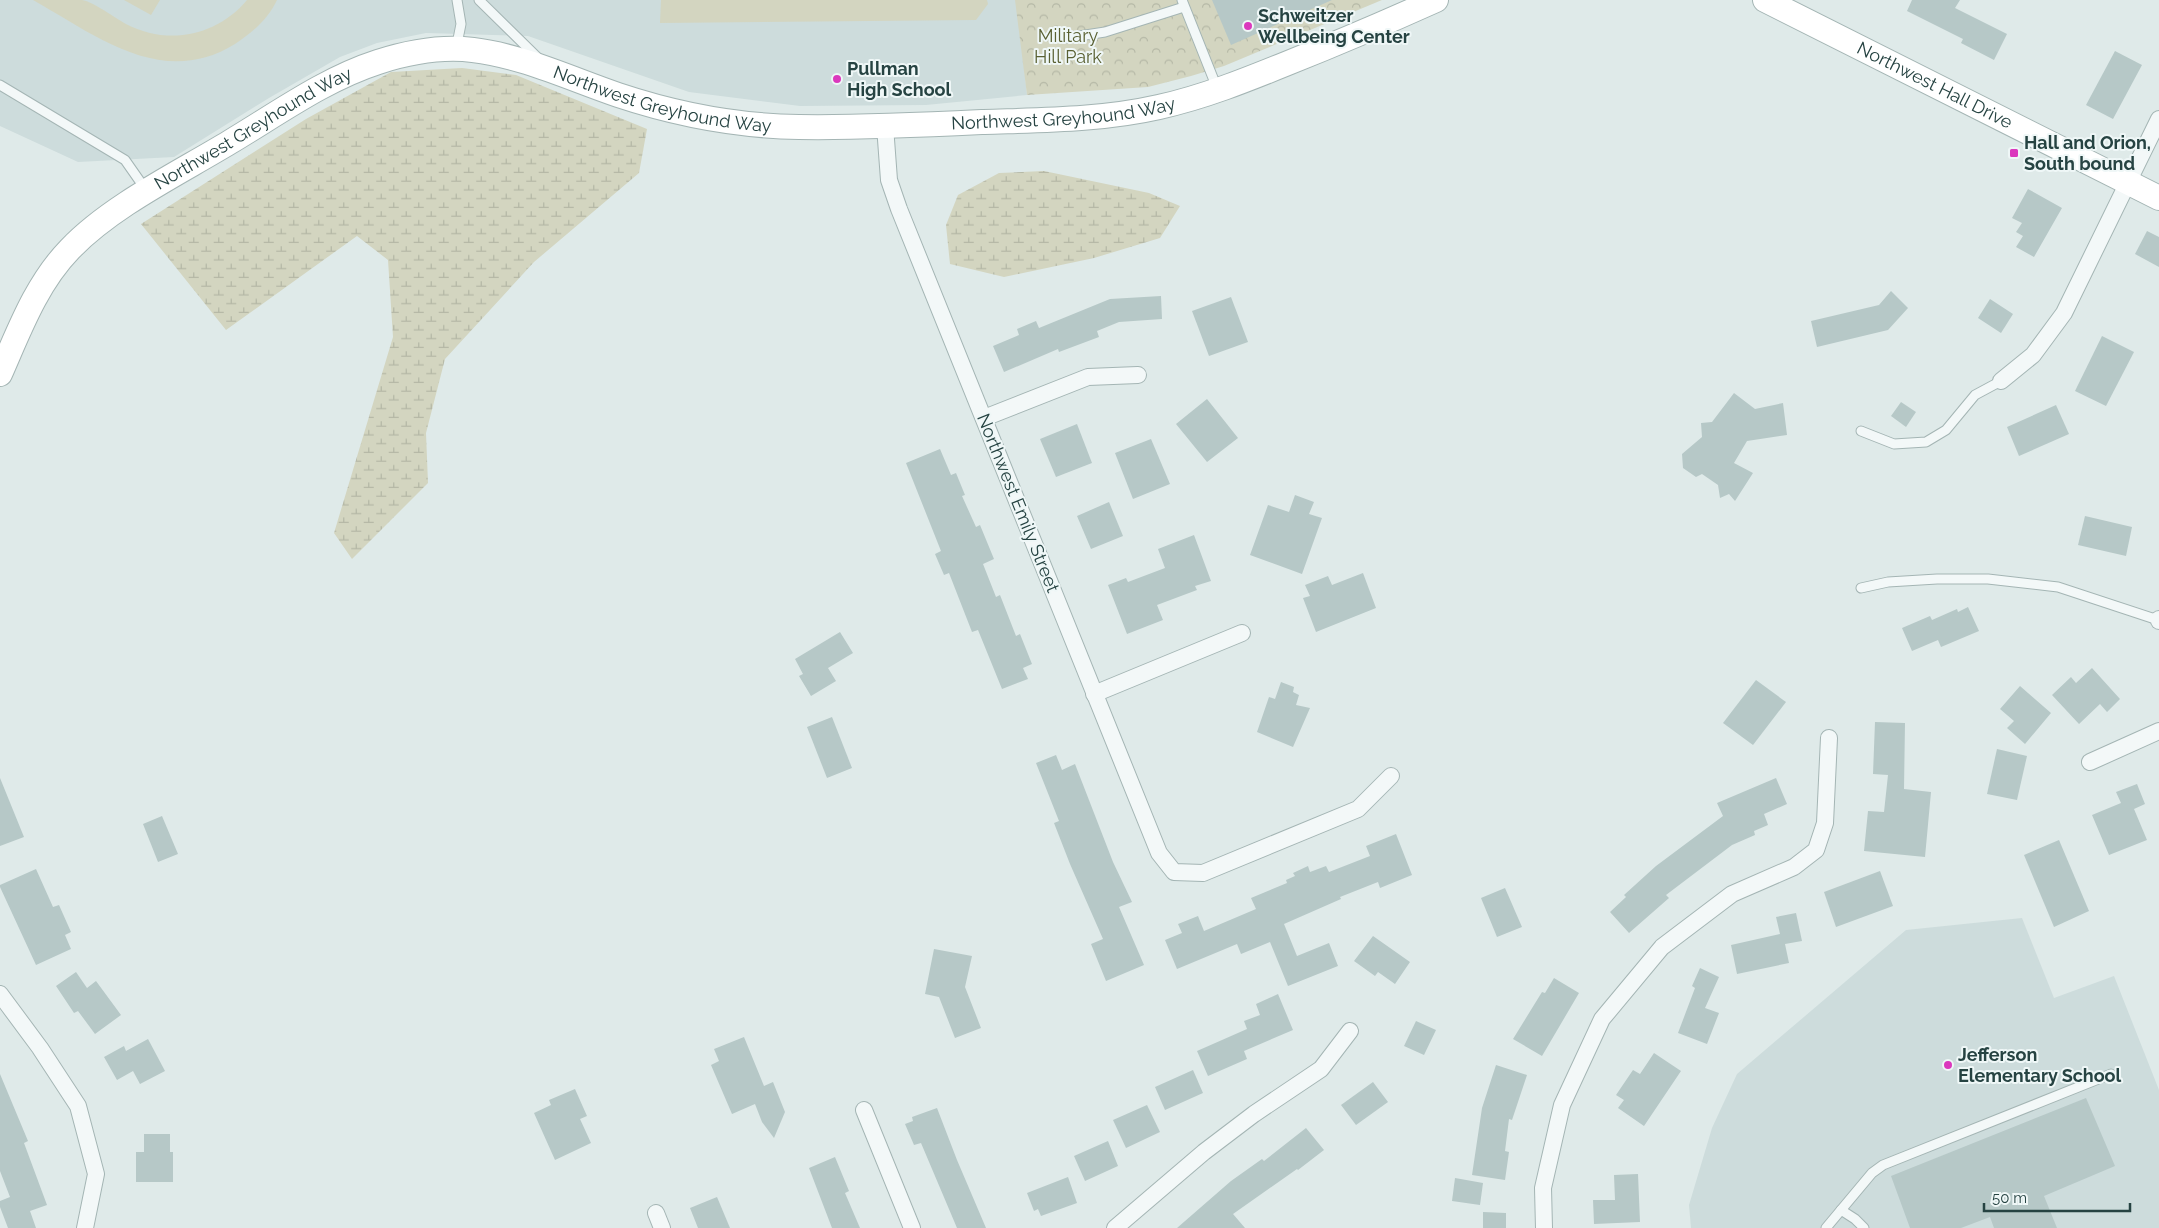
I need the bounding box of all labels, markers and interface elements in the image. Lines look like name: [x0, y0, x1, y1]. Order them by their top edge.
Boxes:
place label: Schweitzer Wellbeing Center: [1258, 5, 1410, 47]
marker: Schweitzer Wellbeing Center: [1242, 20, 1254, 32]
park label: Military Hill Park: [1034, 25, 1102, 67]
street label: Northwest Hall Drive: [1854, 37, 2017, 133]
place label: Pullman High School: [847, 58, 951, 100]
street label: Northwest Greyhound Way: [551, 61, 772, 136]
street label: Northwest Greyhound Way: [150, 62, 355, 194]
marker: Pullman High School: [831, 73, 843, 85]
street label: Northwest Greyhound Way: [951, 92, 1178, 134]
place label: Hall and Orion, South bound: [2024, 132, 2151, 174]
marker: Hall and Orion, South bound: [2008, 147, 2020, 159]
street label: Northwest Emily Street: [973, 410, 1064, 595]
place label: Jefferson Elementary School: [1958, 1044, 2122, 1086]
marker: Jefferson Elementary School: [1942, 1059, 1954, 1071]
scale bar: [1984, 1180, 2130, 1212]
text: 50 m: [1992, 1189, 2027, 1207]

